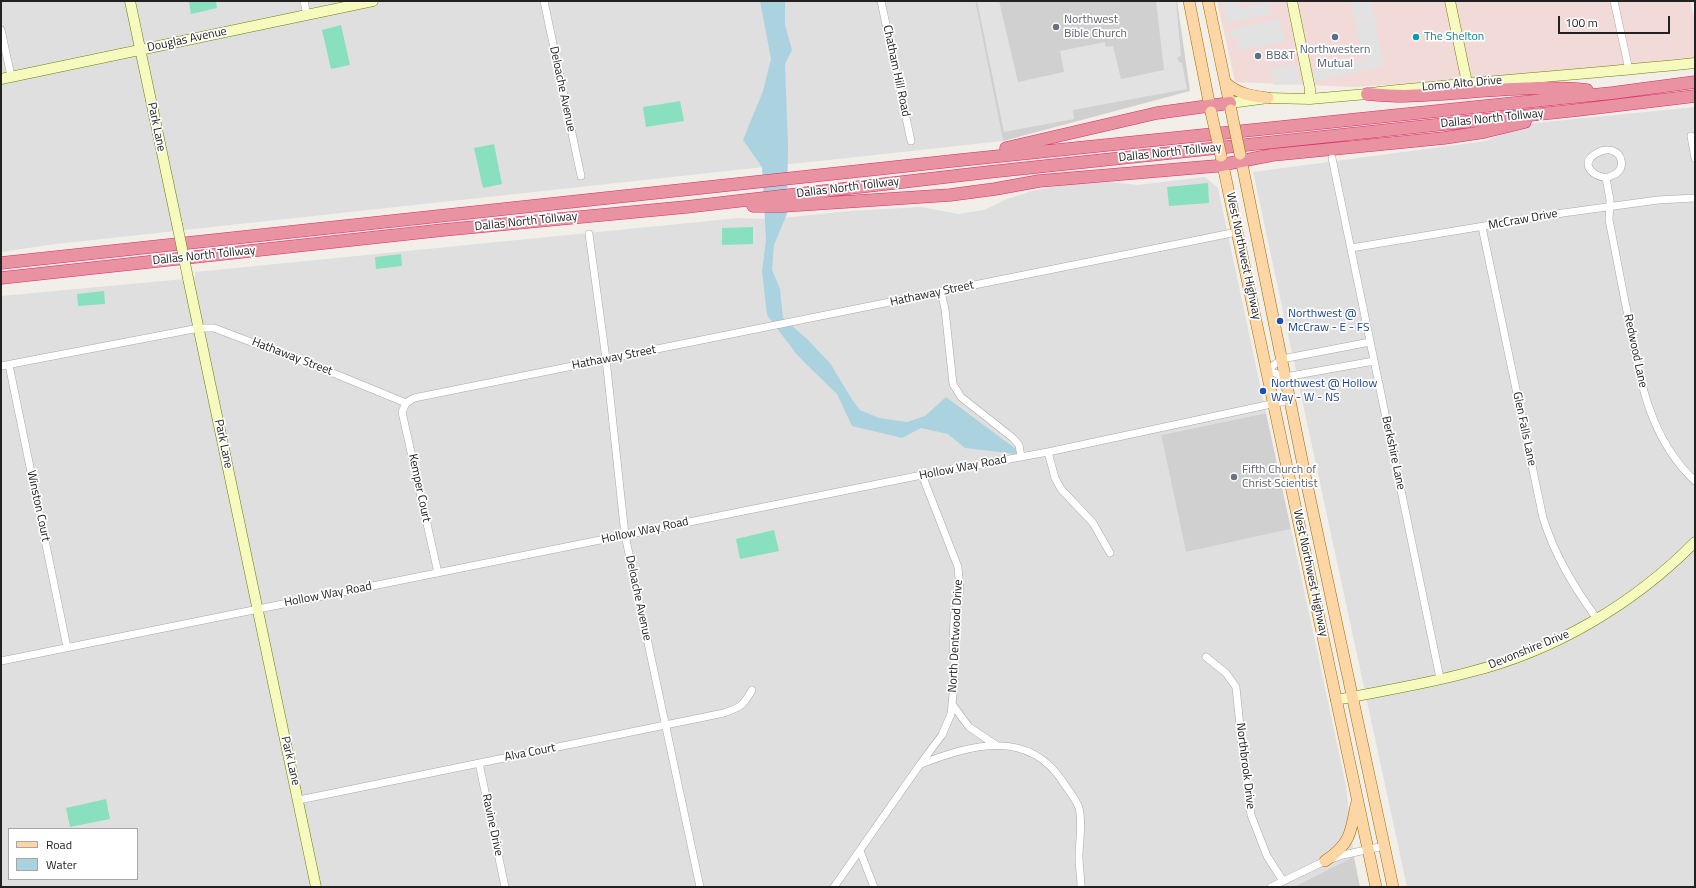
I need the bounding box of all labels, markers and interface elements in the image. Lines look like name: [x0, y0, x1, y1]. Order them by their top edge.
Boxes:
scale bar: [1560, 8, 1672, 34]
place label: Northwest Bible Church: [1064, 13, 1127, 41]
text: 100 m: [1565, 13, 1598, 32]
marker: Northwest Bible Church: [1051, 22, 1061, 32]
street label: Chatham Hill Road: [879, 24, 913, 118]
street label: Douglas Avenue: [146, 25, 228, 55]
place label: The Shelton: [1424, 30, 1484, 44]
marker: Northwestern Mutual: [1330, 32, 1340, 42]
marker: The Shelton: [1411, 32, 1421, 42]
place label: Northwestern Mutual: [1300, 43, 1370, 71]
street label: Deloache Avenue: [546, 45, 578, 133]
place label: BB&T: [1266, 49, 1295, 63]
marker: BB&T: [1253, 51, 1263, 61]
street label: Lomo Alto Drive: [1421, 73, 1503, 95]
street label: Park Lane: [144, 101, 168, 153]
street label: Dallas North Tollway: [1440, 106, 1544, 132]
street label: Dallas North Tollway: [1118, 140, 1222, 166]
street label: Dallas North Tollway: [796, 175, 900, 201]
street label: West Northwest Highway: [1222, 191, 1264, 321]
street label: McCraw Drive: [1487, 207, 1559, 233]
street label: Dallas North Tollway: [474, 209, 578, 235]
street label: Dallas North Tollway: [152, 243, 256, 269]
street label: Hathaway Street: [889, 278, 975, 310]
place label: Northwest @ McCraw - E - FS: [1288, 307, 1369, 335]
street label: Redwood Lane: [1620, 313, 1650, 389]
marker: Northwest @ McCraw - E - FS: [1275, 316, 1285, 326]
street label: Hathaway Street: [250, 335, 334, 379]
street label: Hathaway Street: [571, 343, 657, 373]
place label: Northwest @ Hollow Way - W - NS: [1271, 377, 1377, 405]
marker: Northwest @ Hollow Way - W - NS: [1258, 386, 1268, 396]
street label: Glen Falls Lane: [1509, 391, 1539, 467]
street label: Berkshire Lane: [1378, 415, 1408, 491]
street label: Park Lane: [211, 418, 235, 470]
street label: Hollow Way Road: [918, 452, 1008, 484]
street label: Kemper Court: [405, 453, 433, 523]
place label: Fifth Church of Christ Scientist: [1242, 463, 1318, 491]
street label: Winston Court: [23, 469, 53, 543]
marker: Fifth Church of Christ Scientist: [1229, 472, 1239, 482]
street label: West Northwest Highway: [1289, 508, 1331, 638]
street label: Hollow Way Road: [600, 515, 690, 547]
street label: Deloache Avenue: [622, 554, 654, 642]
street label: Hollow Way Road: [283, 579, 373, 611]
street label: North Dentwood Drive: [946, 579, 966, 693]
street label: Devonshire Drive: [1487, 627, 1571, 673]
street label: Northbrook Drive: [1233, 722, 1257, 810]
street label: Park Lane: [277, 735, 303, 787]
street label: Alva Court: [503, 741, 557, 765]
street label: Ravine Drive: [478, 793, 506, 857]
legend: [8, 828, 138, 880]
text: Road: [46, 835, 72, 854]
text: Water: [46, 855, 77, 874]

